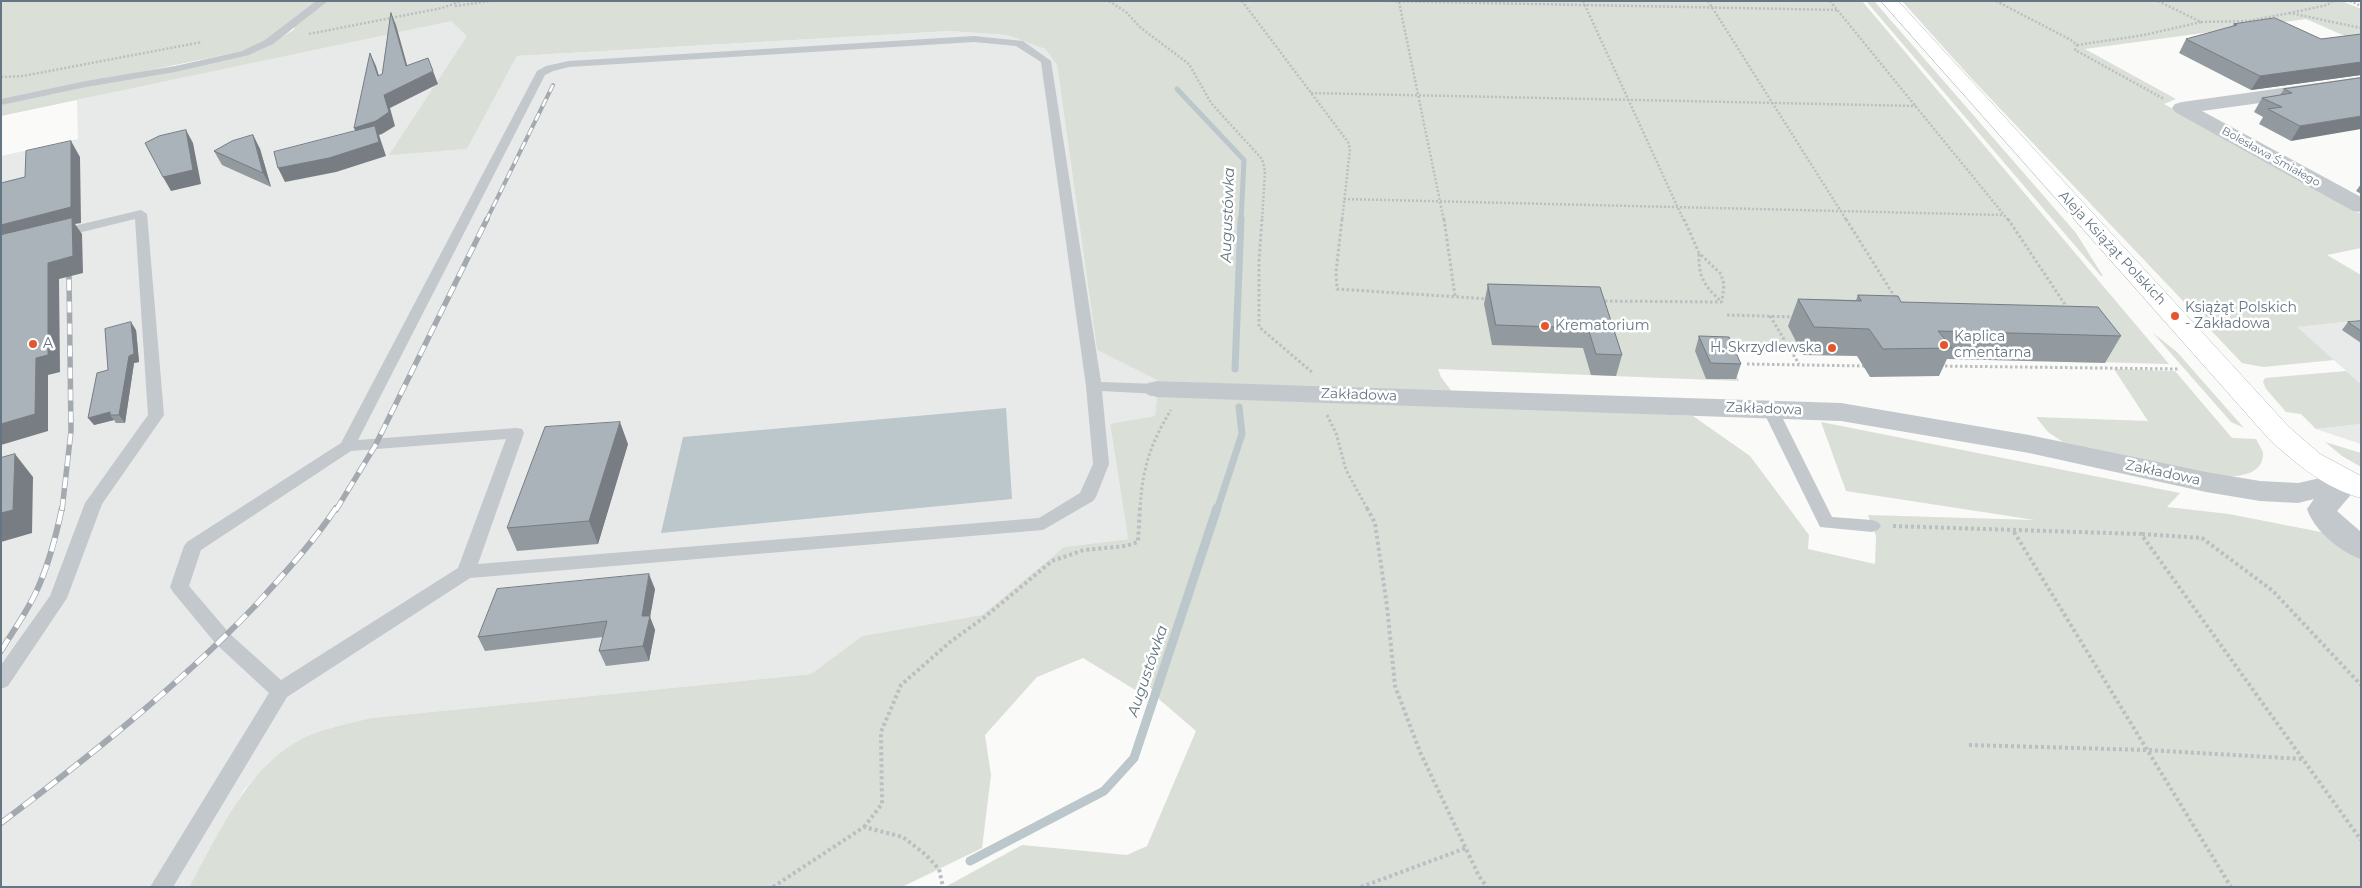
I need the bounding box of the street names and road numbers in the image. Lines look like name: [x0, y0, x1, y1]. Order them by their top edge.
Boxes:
street label: Bolesława Śmiałego: [2219, 124, 2323, 190]
street label: Aleja Książąt Polskich: [2055, 187, 2169, 309]
street label: Zakładowa: [1321, 385, 1397, 405]
street label: Zakładowa: [1726, 399, 1802, 419]
street label: Zakładowa: [2124, 457, 2202, 489]

